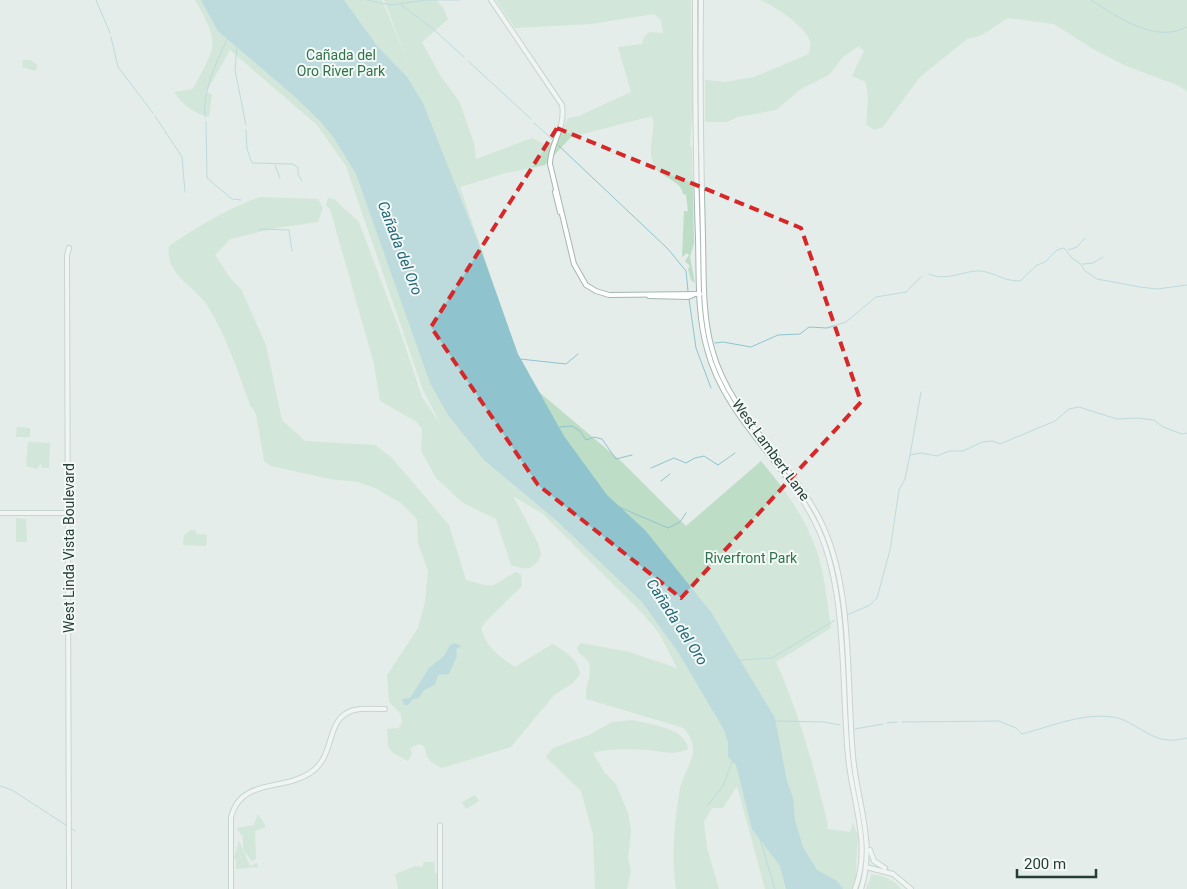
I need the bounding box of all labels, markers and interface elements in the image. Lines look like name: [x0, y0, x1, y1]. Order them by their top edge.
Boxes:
park label: Cañada del Oro River Park: [297, 47, 386, 79]
water label: Cañada del Oro: [374, 198, 426, 298]
street label: West Lambert Lane: [729, 396, 813, 504]
street label: West Linda Vista Boulevard: [61, 463, 77, 633]
park label: Riverfront Park: [705, 550, 798, 566]
water label: Cañada del Oro: [642, 575, 712, 669]
scale bar: [1017, 846, 1096, 878]
text: 200 m: [1024, 855, 1066, 873]

